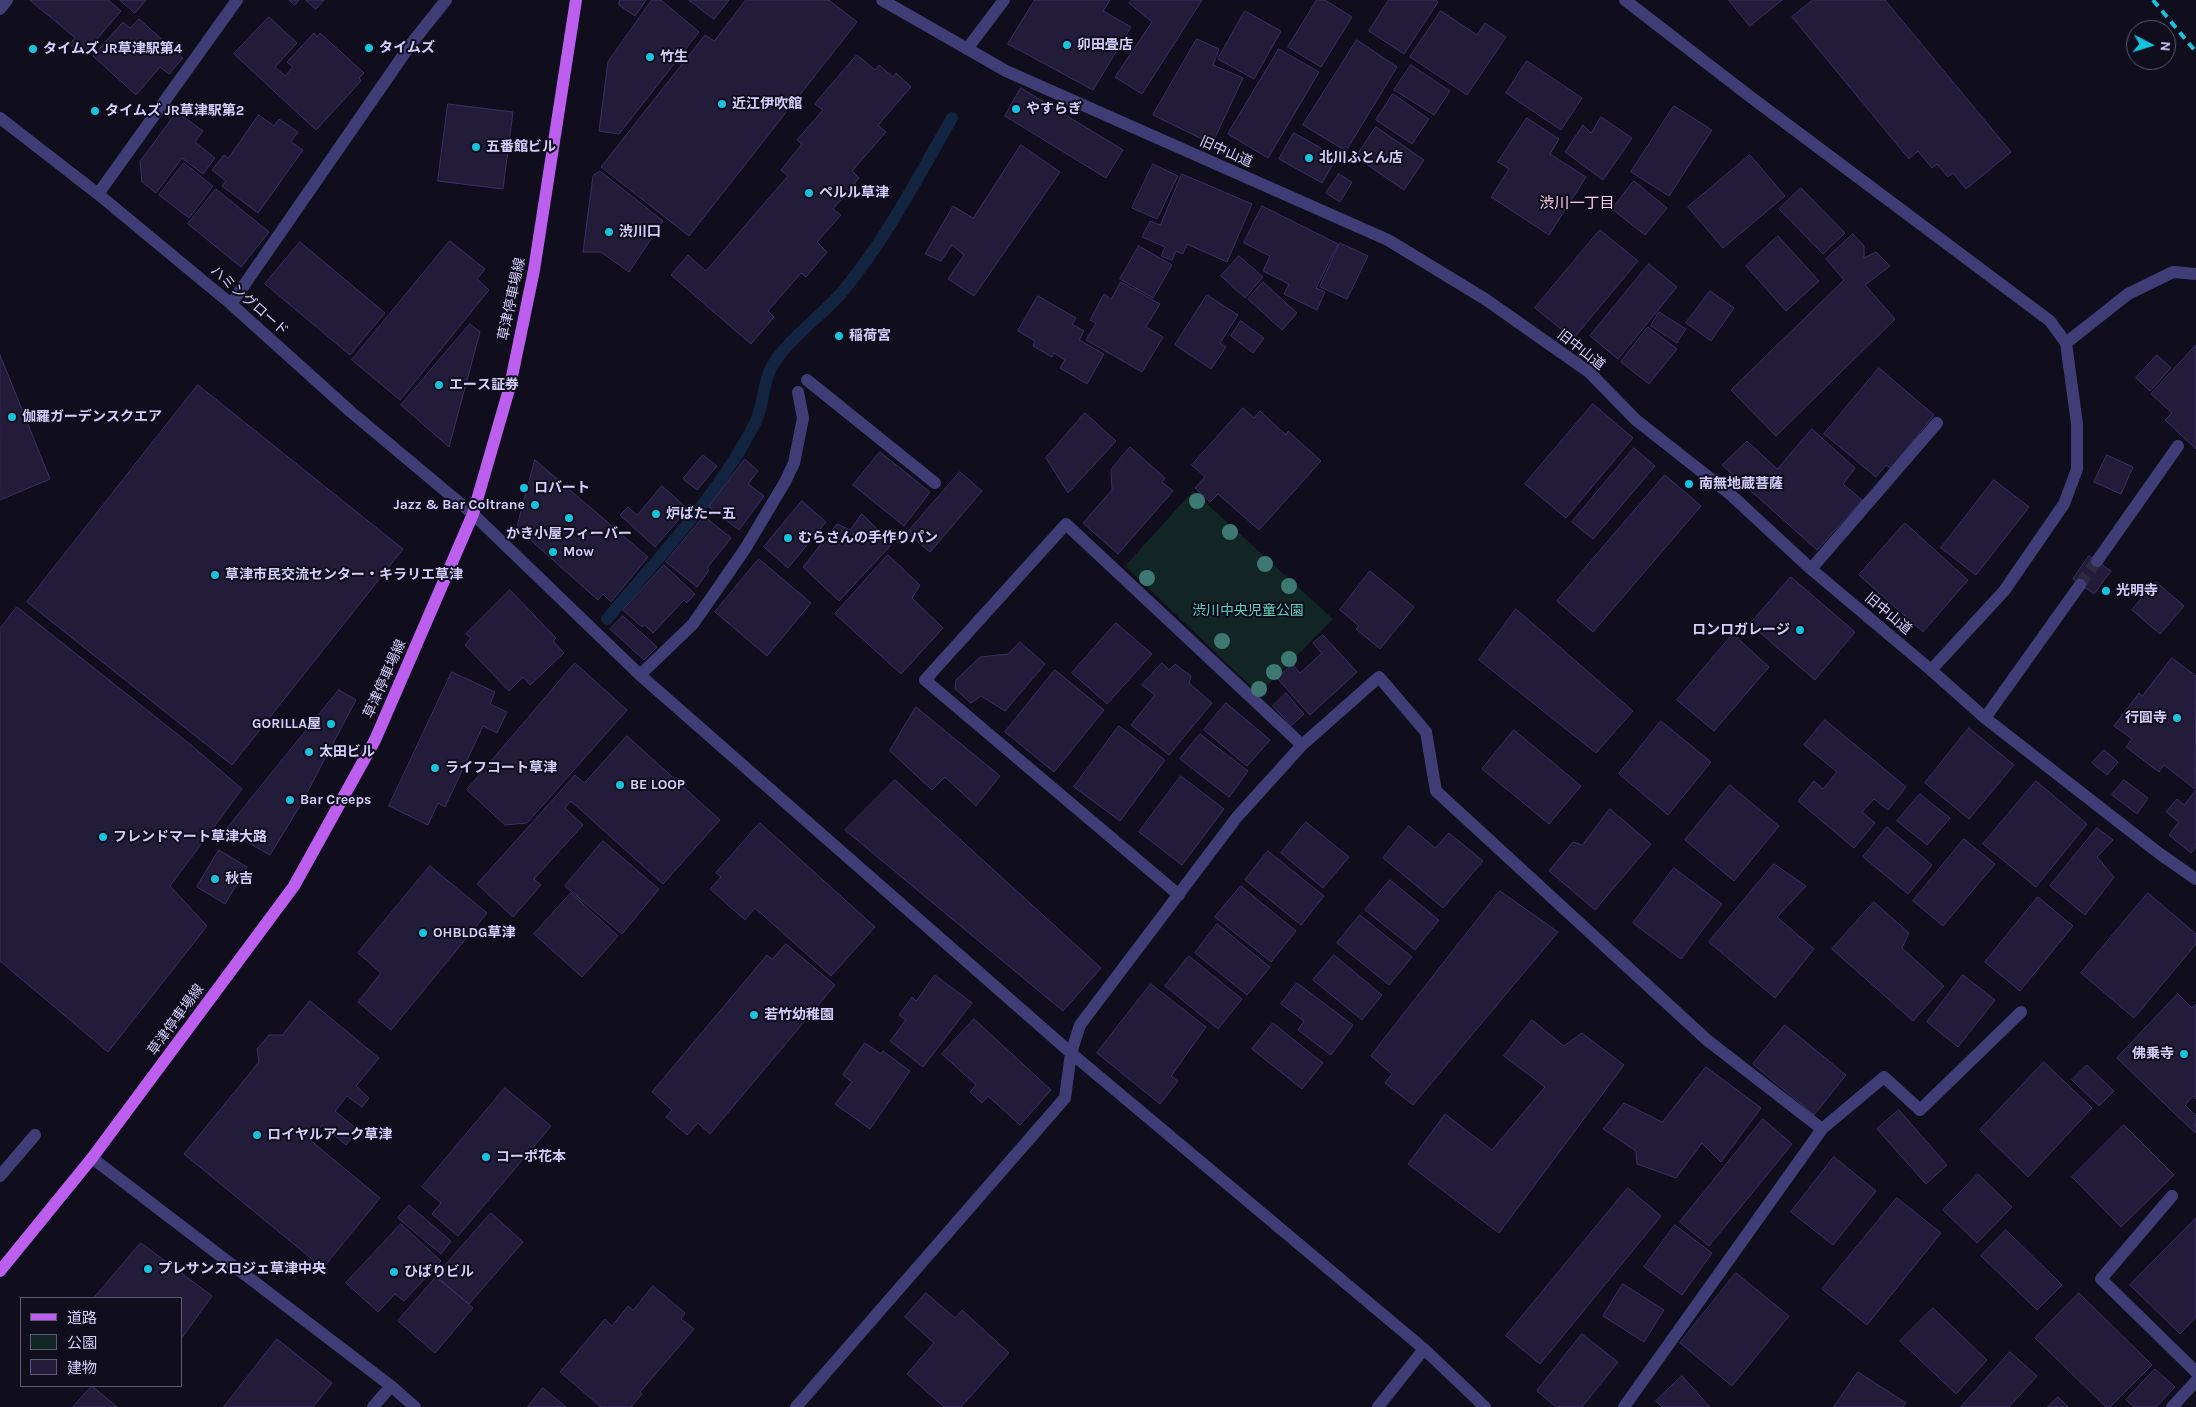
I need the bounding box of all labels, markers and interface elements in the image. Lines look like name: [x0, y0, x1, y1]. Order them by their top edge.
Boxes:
north arrow: [2126, 20, 2176, 70]
place label: 卯田畳店: [1077, 37, 1133, 53]
marker: 卯田畳店: [1061, 39, 1073, 51]
place label: タイムズ: [379, 40, 435, 56]
place label: タイムズ JR草津駅第4: [43, 41, 182, 57]
text: N: [2157, 41, 2174, 52]
marker: タイムズ: [363, 42, 375, 54]
marker: タイムズ JR草津駅第4: [27, 43, 39, 55]
place label: 竹生: [660, 49, 688, 65]
marker: 竹生: [644, 51, 656, 63]
place label: 近江伊吹館: [732, 96, 802, 112]
marker: 近江伊吹館: [716, 98, 728, 110]
place label: やすらぎ: [1026, 101, 1082, 117]
place label: タイムズ JR草津駅第2: [105, 103, 244, 119]
marker: やすらぎ: [1010, 103, 1022, 115]
marker: タイムズ JR草津駅第2: [89, 105, 101, 117]
street label: 旧中山道: [1197, 133, 1255, 171]
place label: 五番館ビル: [486, 139, 556, 155]
marker: 五番館ビル: [470, 141, 482, 153]
place label: 北川ふとん店: [1319, 150, 1403, 166]
marker: 北川ふとん店: [1303, 152, 1315, 164]
place label: ペルル草津: [819, 185, 889, 201]
marker: ペルル草津: [803, 187, 815, 199]
district label: 渋川一丁目: [1540, 195, 1614, 213]
place label: 渋川口: [619, 224, 661, 240]
marker: 渋川口: [603, 226, 615, 238]
street label: 草津停車場線: [495, 256, 529, 342]
street label: ハミングロード: [207, 263, 291, 339]
street label: 旧中山道: [1554, 326, 1608, 374]
place label: 稲荷宮: [849, 328, 891, 344]
marker: 稲荷宮: [833, 330, 845, 342]
place label: エース証券: [449, 377, 519, 393]
marker: エース証券: [433, 379, 445, 391]
place label: 伽羅ガーデンスクエア: [22, 409, 162, 425]
marker: 伽羅ガーデンスクエア: [6, 411, 18, 423]
place label: 南無地蔵菩薩: [1699, 476, 1783, 492]
marker: 南無地蔵菩薩: [1683, 478, 1695, 490]
place label: ロバート: [534, 480, 590, 496]
marker: ロバート: [518, 482, 530, 494]
place label: Jazz & Bar Coltrane: [393, 497, 525, 513]
marker: Jazz & Bar Coltrane: [529, 499, 541, 511]
place label: 炉ばたー五: [666, 506, 736, 522]
marker: 炉ばたー五: [650, 508, 662, 520]
marker: かき小屋フィーバー: [563, 512, 575, 524]
place label: かき小屋フィーバー: [506, 526, 632, 542]
place label: むらさんの手作りパン: [798, 530, 938, 546]
marker: むらさんの手作りパン: [782, 532, 794, 544]
place label: Mow: [563, 544, 594, 560]
marker: Mow: [547, 546, 559, 558]
place label: 草津市民交流センター・キラリエ草津: [225, 567, 463, 583]
marker: 草津市民交流センター・キラリエ草津: [209, 569, 221, 581]
place label: 光明寺: [2116, 583, 2158, 599]
marker: 光明寺: [2100, 585, 2112, 597]
street label: 旧中山道: [1861, 590, 1915, 638]
park label: 渋川中央児童公園: [1192, 603, 1304, 619]
place label: ロンロガレージ: [1692, 622, 1790, 638]
marker: ロンロガレージ: [1794, 624, 1806, 636]
street label: 草津停車場線: [360, 637, 410, 721]
place label: 行圓寺: [2125, 710, 2167, 726]
marker: 行圓寺: [2171, 712, 2183, 724]
place label: GORILLA屋: [252, 716, 321, 732]
marker: GORILLA屋: [325, 718, 337, 730]
place label: 太田ビル: [319, 744, 375, 760]
marker: 太田ビル: [303, 746, 315, 758]
place label: ライフコート草津: [445, 760, 557, 776]
marker: ライフコート草津: [429, 762, 441, 774]
place label: BE LOOP: [630, 777, 685, 793]
marker: BE LOOP: [614, 779, 626, 791]
place label: Bar Creeps: [300, 792, 371, 808]
marker: Bar Creeps: [284, 794, 296, 806]
place label: フレンドマート草津大路: [113, 829, 267, 845]
marker: フレンドマート草津大路: [97, 831, 109, 843]
place label: 秋吉: [225, 871, 253, 887]
marker: 秋吉: [209, 873, 221, 885]
place label: OHBLDG草津: [433, 925, 516, 941]
marker: OHBLDG草津: [417, 927, 429, 939]
street label: 草津停車場線: [145, 981, 207, 1059]
place label: 若竹幼稚園: [764, 1007, 834, 1023]
marker: 若竹幼稚園: [748, 1009, 760, 1021]
place label: 佛乗寺: [2132, 1046, 2174, 1062]
marker: 佛乗寺: [2178, 1048, 2190, 1060]
place label: ロイヤルアーク草津: [267, 1127, 392, 1143]
marker: ロイヤルアーク草津: [251, 1129, 263, 1141]
place label: コーポ花本: [496, 1149, 566, 1165]
marker: コーポ花本: [480, 1151, 492, 1163]
place label: プレサンスロジェ草津中央: [158, 1261, 326, 1277]
marker: プレサンスロジェ草津中央: [142, 1263, 154, 1275]
place label: ひばりビル: [404, 1264, 474, 1280]
marker: ひばりビル: [388, 1266, 400, 1278]
legend: [20, 1297, 182, 1387]
text: 道路: [67, 1309, 97, 1327]
text: 公園: [67, 1334, 97, 1352]
text: 建物: [67, 1359, 97, 1377]

